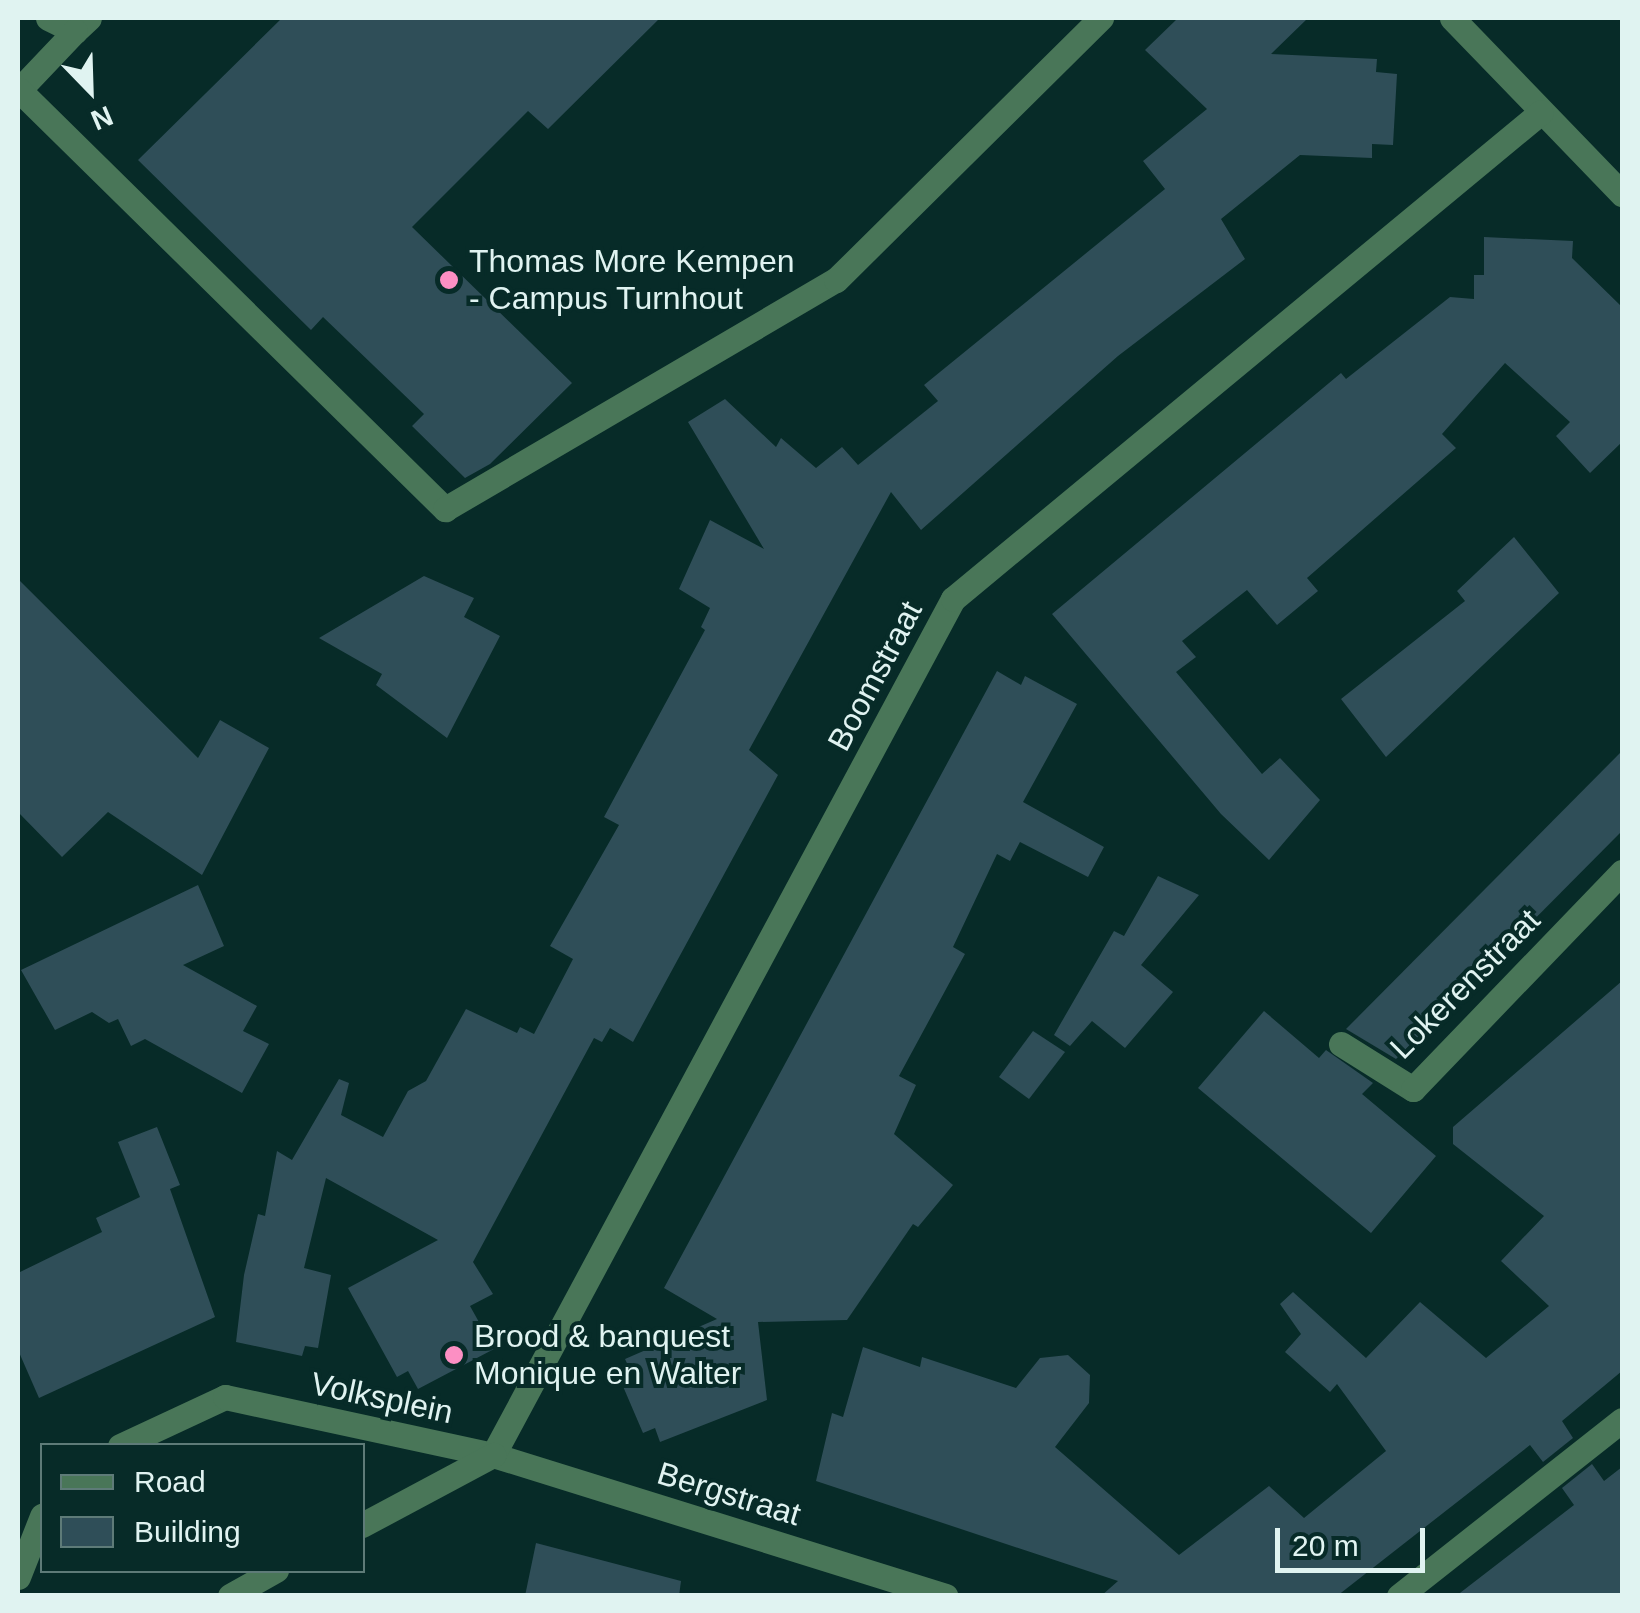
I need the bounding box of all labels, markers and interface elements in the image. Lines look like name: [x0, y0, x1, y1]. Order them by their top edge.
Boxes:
north arrow: [40, 40, 140, 140]
text: N: [87, 100, 117, 136]
place label: Thomas More Kempen - Campus Turnhout: [469, 243, 794, 318]
marker: Thomas More Kempen - Campus Turnhout: [438, 269, 460, 291]
street label: Boomstraat: [820, 595, 930, 757]
street label: Lokerenstraat: [1382, 901, 1548, 1067]
place label: Brood & banquest Monique en Walter: [474, 1318, 741, 1393]
marker: Brood & banquest Monique en Walter: [443, 1344, 465, 1366]
street label: Volksplein: [308, 1364, 456, 1432]
legend: [40, 1443, 365, 1573]
street label: Bergstraat: [653, 1454, 805, 1534]
text: Road: [134, 1465, 206, 1498]
scale bar: [1280, 1508, 1430, 1570]
text: Building: [134, 1515, 241, 1548]
text: 20 m: [1292, 1529, 1359, 1562]

